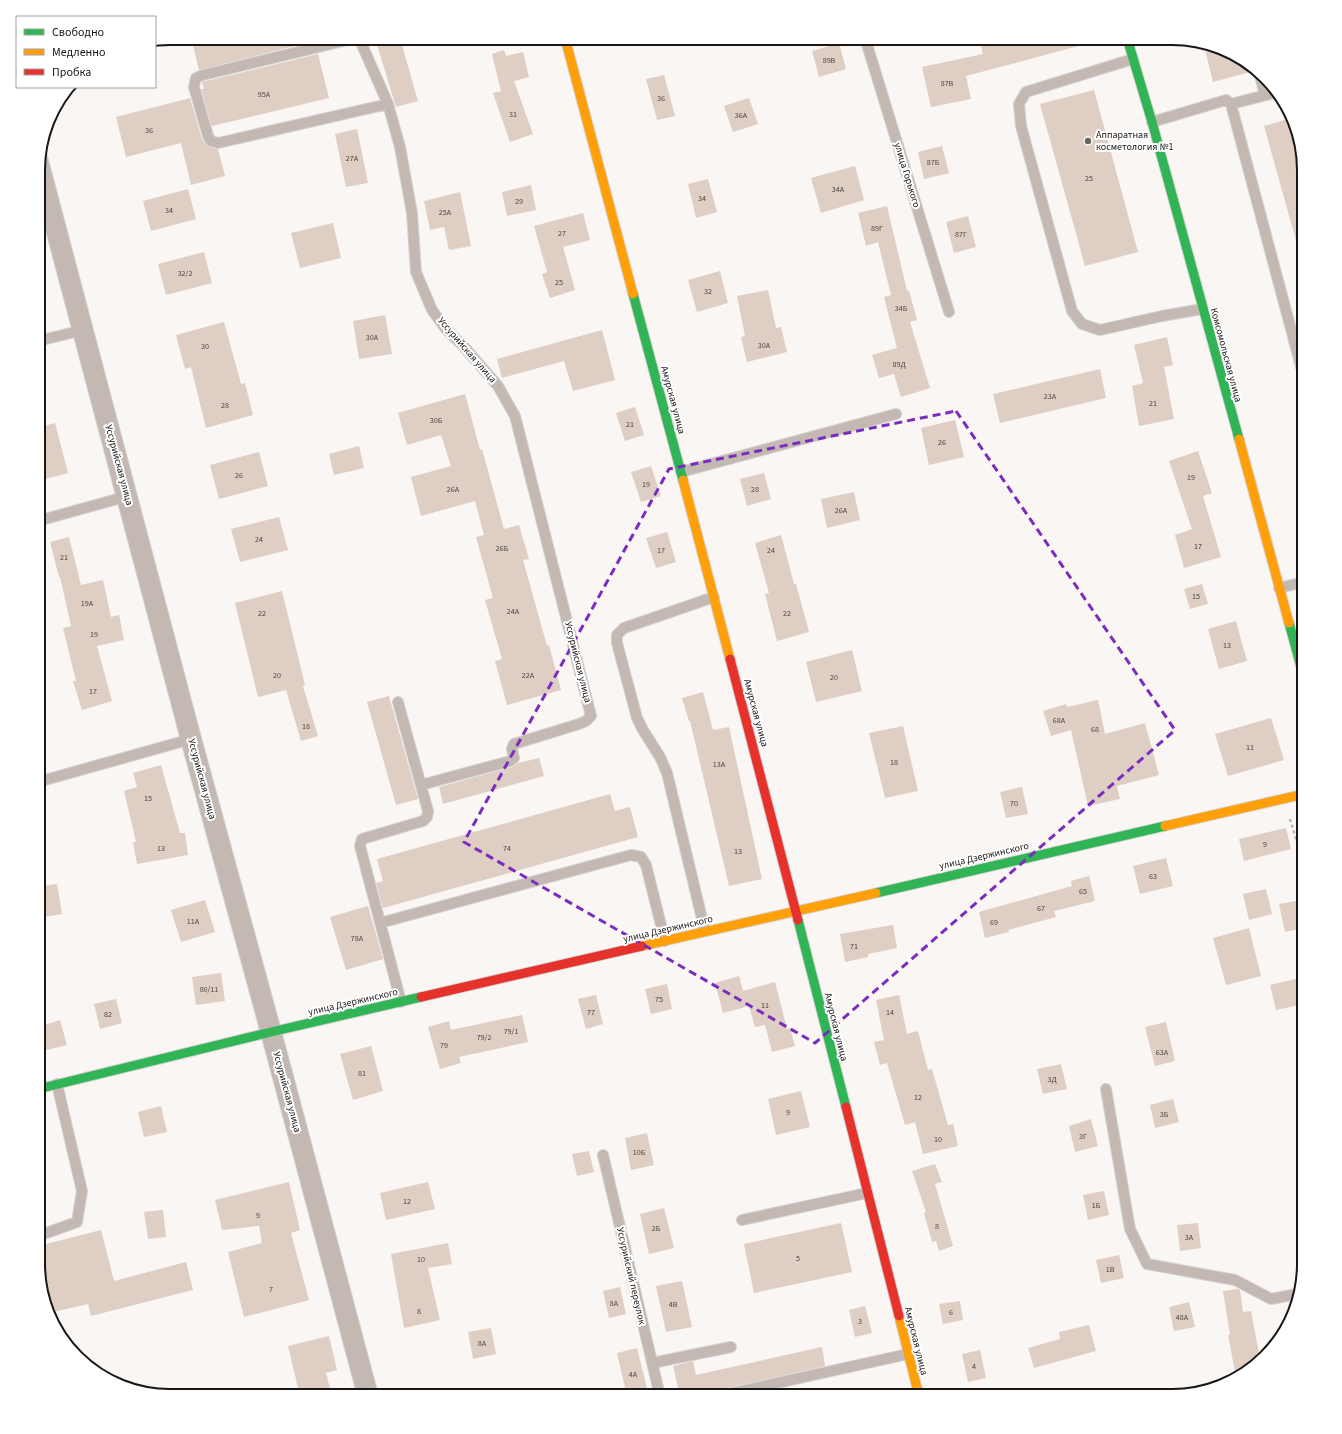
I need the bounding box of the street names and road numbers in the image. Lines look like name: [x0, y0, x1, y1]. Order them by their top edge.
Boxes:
street label: улица Горького: [890, 141, 924, 209]
street label: Комсомольская улица: [1207, 306, 1245, 404]
street label: Уссурийская улица: [434, 314, 500, 386]
street label: Амурская улица: [657, 364, 689, 436]
street label: Уссурийская улица: [101, 423, 137, 507]
street label: Уссурийская улица: [561, 620, 595, 704]
street label: Амурская улица: [740, 677, 772, 749]
street label: Уссурийская улица: [184, 737, 220, 821]
street label: улица Дзержинского: [938, 839, 1030, 873]
street label: улица Дзержинского: [622, 912, 714, 946]
street label: улица Дзержинского: [307, 985, 399, 1019]
street label: Амурская улица: [821, 991, 851, 1063]
street label: Уссурийская улица: [269, 1050, 305, 1134]
street label: Уссурийский переулок: [613, 1226, 649, 1326]
street label: Амурская улица: [901, 1305, 931, 1377]

